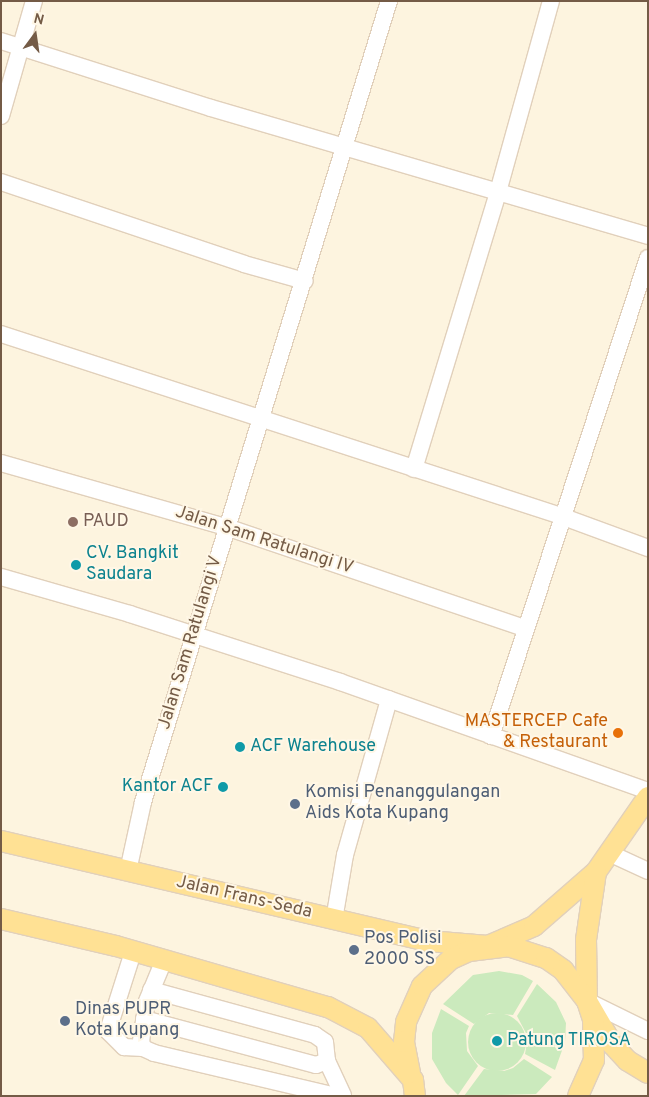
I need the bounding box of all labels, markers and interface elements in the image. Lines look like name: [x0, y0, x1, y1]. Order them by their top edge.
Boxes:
north arrow: [10, 10, 60, 60]
text: N: [32, 10, 46, 29]
street label: Jalan Sam Ratulangi IV: [172, 502, 356, 580]
place label: PAUD: [83, 511, 129, 533]
marker: PAUD: [67, 516, 79, 528]
place label: CV. Bangkit Saudara: [86, 544, 179, 586]
street label: Jalan Sam Ratulangi V: [154, 553, 228, 733]
marker: CV. Bangkit Saudara: [70, 559, 82, 571]
place label: MASTERCEP Cafe & Restaurant: [465, 712, 608, 754]
marker: MASTERCEP Cafe & Restaurant: [612, 727, 624, 739]
place label: ACF Warehouse: [250, 736, 376, 758]
marker: ACF Warehouse: [234, 741, 246, 753]
place label: Kantor ACF: [121, 776, 213, 798]
marker: Kantor ACF: [217, 781, 229, 793]
place label: Komisi Penanggulangan Aids Kota Kupang: [305, 783, 500, 826]
marker: Komisi Penanggulangan Aids Kota Kupang: [289, 798, 301, 810]
street label: Jalan Frans-Seda: [174, 872, 314, 924]
place label: Pos Polisi 2000 SS: [364, 929, 442, 972]
marker: Pos Polisi 2000 SS: [348, 944, 360, 956]
place label: Dinas PUPR Kota Kupang: [75, 1000, 179, 1042]
marker: Dinas PUPR Kota Kupang: [59, 1015, 71, 1027]
place label: Patung TIROSA: [507, 1030, 632, 1052]
marker: Patung TIROSA: [491, 1035, 503, 1047]

